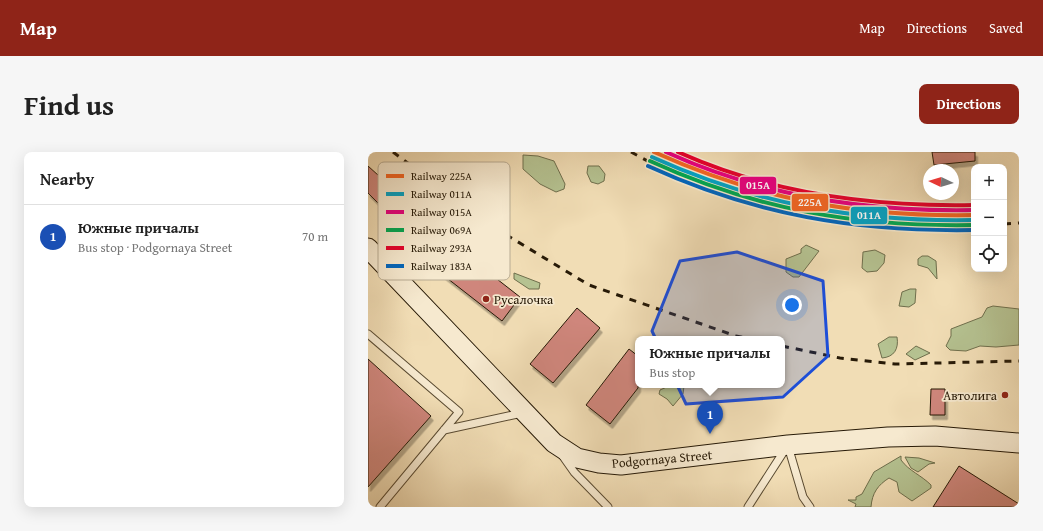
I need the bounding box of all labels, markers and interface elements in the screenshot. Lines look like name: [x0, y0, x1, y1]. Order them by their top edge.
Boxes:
text: Map: [20, 14, 57, 42]
text: Map: [859, 18, 885, 38]
text: Directions: [907, 18, 967, 38]
text: Saved: [989, 18, 1023, 38]
text: Find us: [24, 84, 114, 125]
button: Directions: [919, 84, 1019, 124]
legend: [378, 162, 510, 280]
north arrow: [923, 164, 959, 200]
map controls: [971, 164, 1007, 272]
button: +: [971, 164, 1007, 200]
text: Nearby: [40, 166, 94, 191]
text: Railway 225А: [411, 168, 472, 184]
line badge: 015А: [739, 176, 777, 195]
text: 015А: [746, 177, 770, 193]
text: Railway 011А: [411, 186, 472, 202]
line badge: 225А: [791, 193, 829, 212]
text: 225А: [798, 194, 822, 210]
button: −: [971, 200, 1007, 236]
text: Railway 015А: [411, 204, 472, 220]
line badge: 011А: [850, 206, 888, 225]
text: 011А: [857, 207, 881, 223]
text: Южные причалы: [78, 217, 199, 238]
text: Railway 069А: [411, 222, 472, 238]
text: 1: [50, 227, 56, 246]
text: 70 m: [302, 227, 328, 246]
button: locate: [971, 236, 1007, 272]
text: Bus stop · Podgornaya Street: [78, 238, 232, 257]
text: Railway 293А: [411, 240, 472, 256]
text: Railway 183А: [411, 258, 472, 274]
place label: Русалочка: [494, 290, 554, 309]
marker: Русалочка: [481, 294, 491, 304]
your location: [782, 295, 802, 315]
popup: [635, 336, 785, 388]
text: Южные причалы: [650, 342, 770, 363]
text: Bus stop: [650, 363, 695, 382]
place label: Автолига: [943, 386, 998, 405]
marker: Автолига: [1000, 390, 1010, 400]
pin: 1: [697, 401, 723, 434]
street label: Podgornaya Street: [611, 445, 713, 473]

